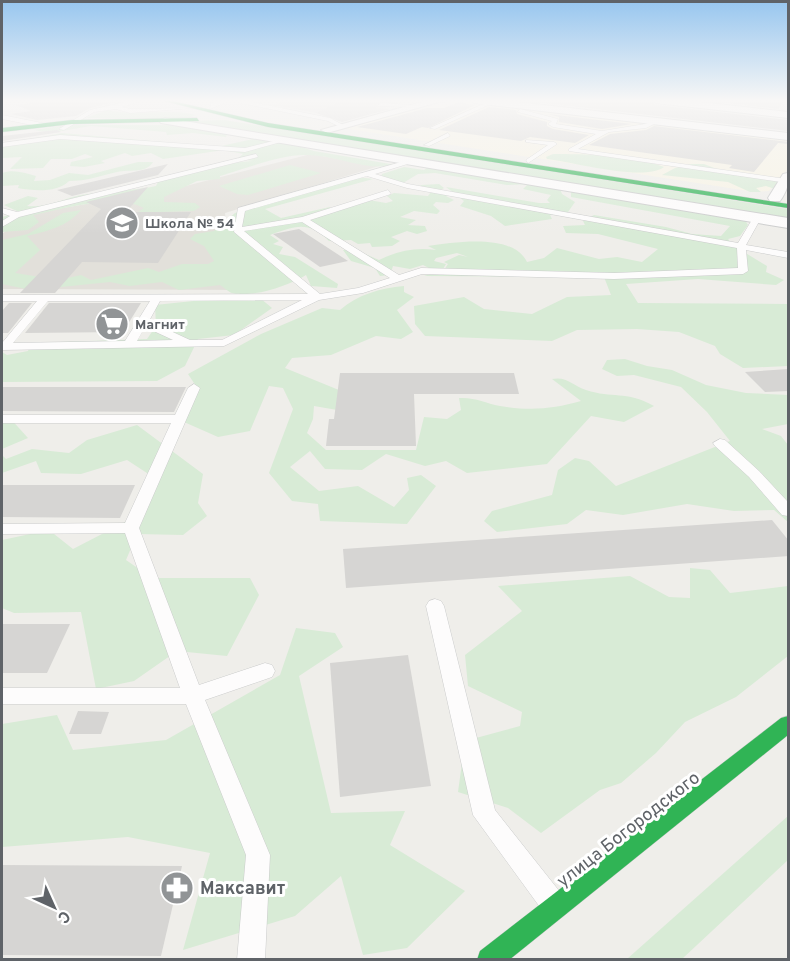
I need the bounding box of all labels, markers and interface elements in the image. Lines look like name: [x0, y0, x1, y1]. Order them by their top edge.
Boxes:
school or university icon: Школа № 54: [104, 205, 140, 241]
place label: Школа № 54: [145, 216, 234, 233]
supermarket icon: Магнит: [94, 306, 130, 342]
place label: Магнит: [135, 317, 185, 334]
street label: улица Богородского: [553, 767, 705, 893]
pharmacy icon: Максавит: [159, 870, 195, 906]
north arrow: [24, 877, 84, 937]
place label: Максавит: [200, 878, 286, 901]
text: С: [53, 906, 74, 927]

